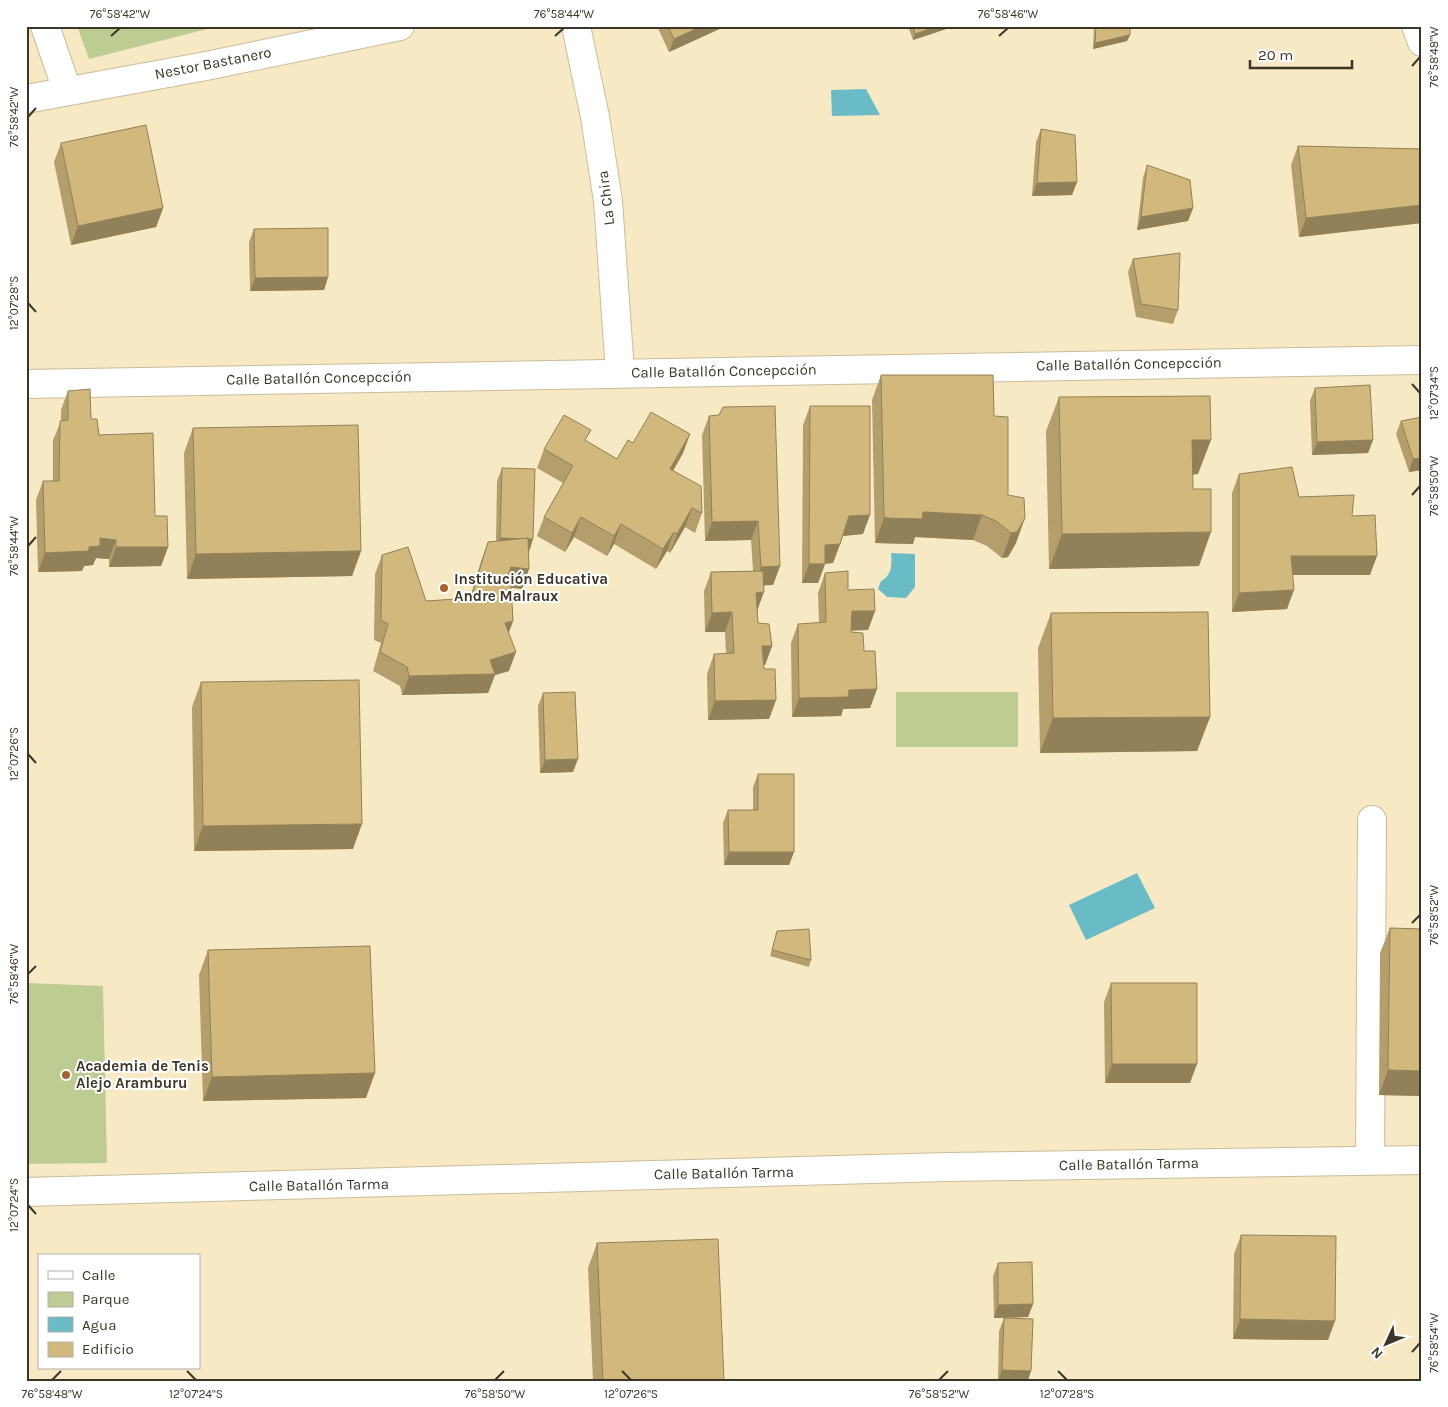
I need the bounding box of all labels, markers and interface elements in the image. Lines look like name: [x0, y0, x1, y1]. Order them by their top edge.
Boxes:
text: 76°58'42"W: [90, 7, 150, 21]
text: 76°58'44"W: [534, 7, 594, 21]
text: 76°58'46"W: [978, 7, 1038, 21]
text: 76°58'48"W: [1427, 26, 1441, 87]
scale bar: [1250, 38, 1353, 70]
street label: Nestor Bastanero: [153, 43, 273, 83]
text: 20 m: [1258, 46, 1293, 64]
text: 76°58'42"W: [7, 87, 21, 147]
street label: La Chira: [594, 169, 618, 227]
text: 12°07'28"S: [7, 276, 21, 330]
street label: Calle Batallón Concepcción: [1036, 353, 1222, 375]
street label: Calle Batallón Concepcción: [631, 360, 817, 382]
text: 12°07'34"S: [1427, 366, 1441, 420]
street label: Calle Batallón Concepcción: [226, 367, 412, 389]
text: 76°58'50"W: [1427, 455, 1441, 516]
text: 76°58'44"W: [7, 516, 21, 576]
place label: Institución Educativa Andre Malraux: [454, 570, 608, 605]
marker: Institución Educativa Andre Malraux: [438, 582, 450, 594]
text: 12°07'26"S: [7, 727, 21, 781]
text: 76°58'52"W: [1427, 884, 1441, 945]
text: 76°58'46"W: [7, 944, 21, 1004]
place label: Academia de Tenis Alejo Aramburu: [76, 1057, 209, 1092]
marker: Academia de Tenis Alejo Aramburu: [60, 1069, 72, 1081]
street label: Calle Batallón Tarma: [1059, 1154, 1199, 1174]
street label: Calle Batallón Tarma: [654, 1163, 794, 1183]
street label: Calle Batallón Tarma: [249, 1175, 389, 1195]
text: 12°07'24"S: [7, 1178, 21, 1232]
legend: [38, 1254, 200, 1370]
text: Calle: [82, 1266, 116, 1284]
text: Parque: [82, 1290, 130, 1308]
text: 76°58'54"W: [1427, 1313, 1441, 1373]
text: Agua: [82, 1316, 116, 1334]
north arrow: [1360, 1320, 1410, 1370]
text: Edificio: [82, 1340, 134, 1358]
text: N: [1367, 1343, 1387, 1362]
text: 76°58'48"W: [22, 1387, 83, 1401]
text: 12°07'24"S: [169, 1387, 223, 1401]
text: 76°58'50"W: [465, 1387, 526, 1401]
text: 12°07'26"S: [604, 1387, 658, 1401]
text: 76°58'52"W: [909, 1387, 970, 1401]
text: 12°07'28"S: [1040, 1387, 1094, 1401]

